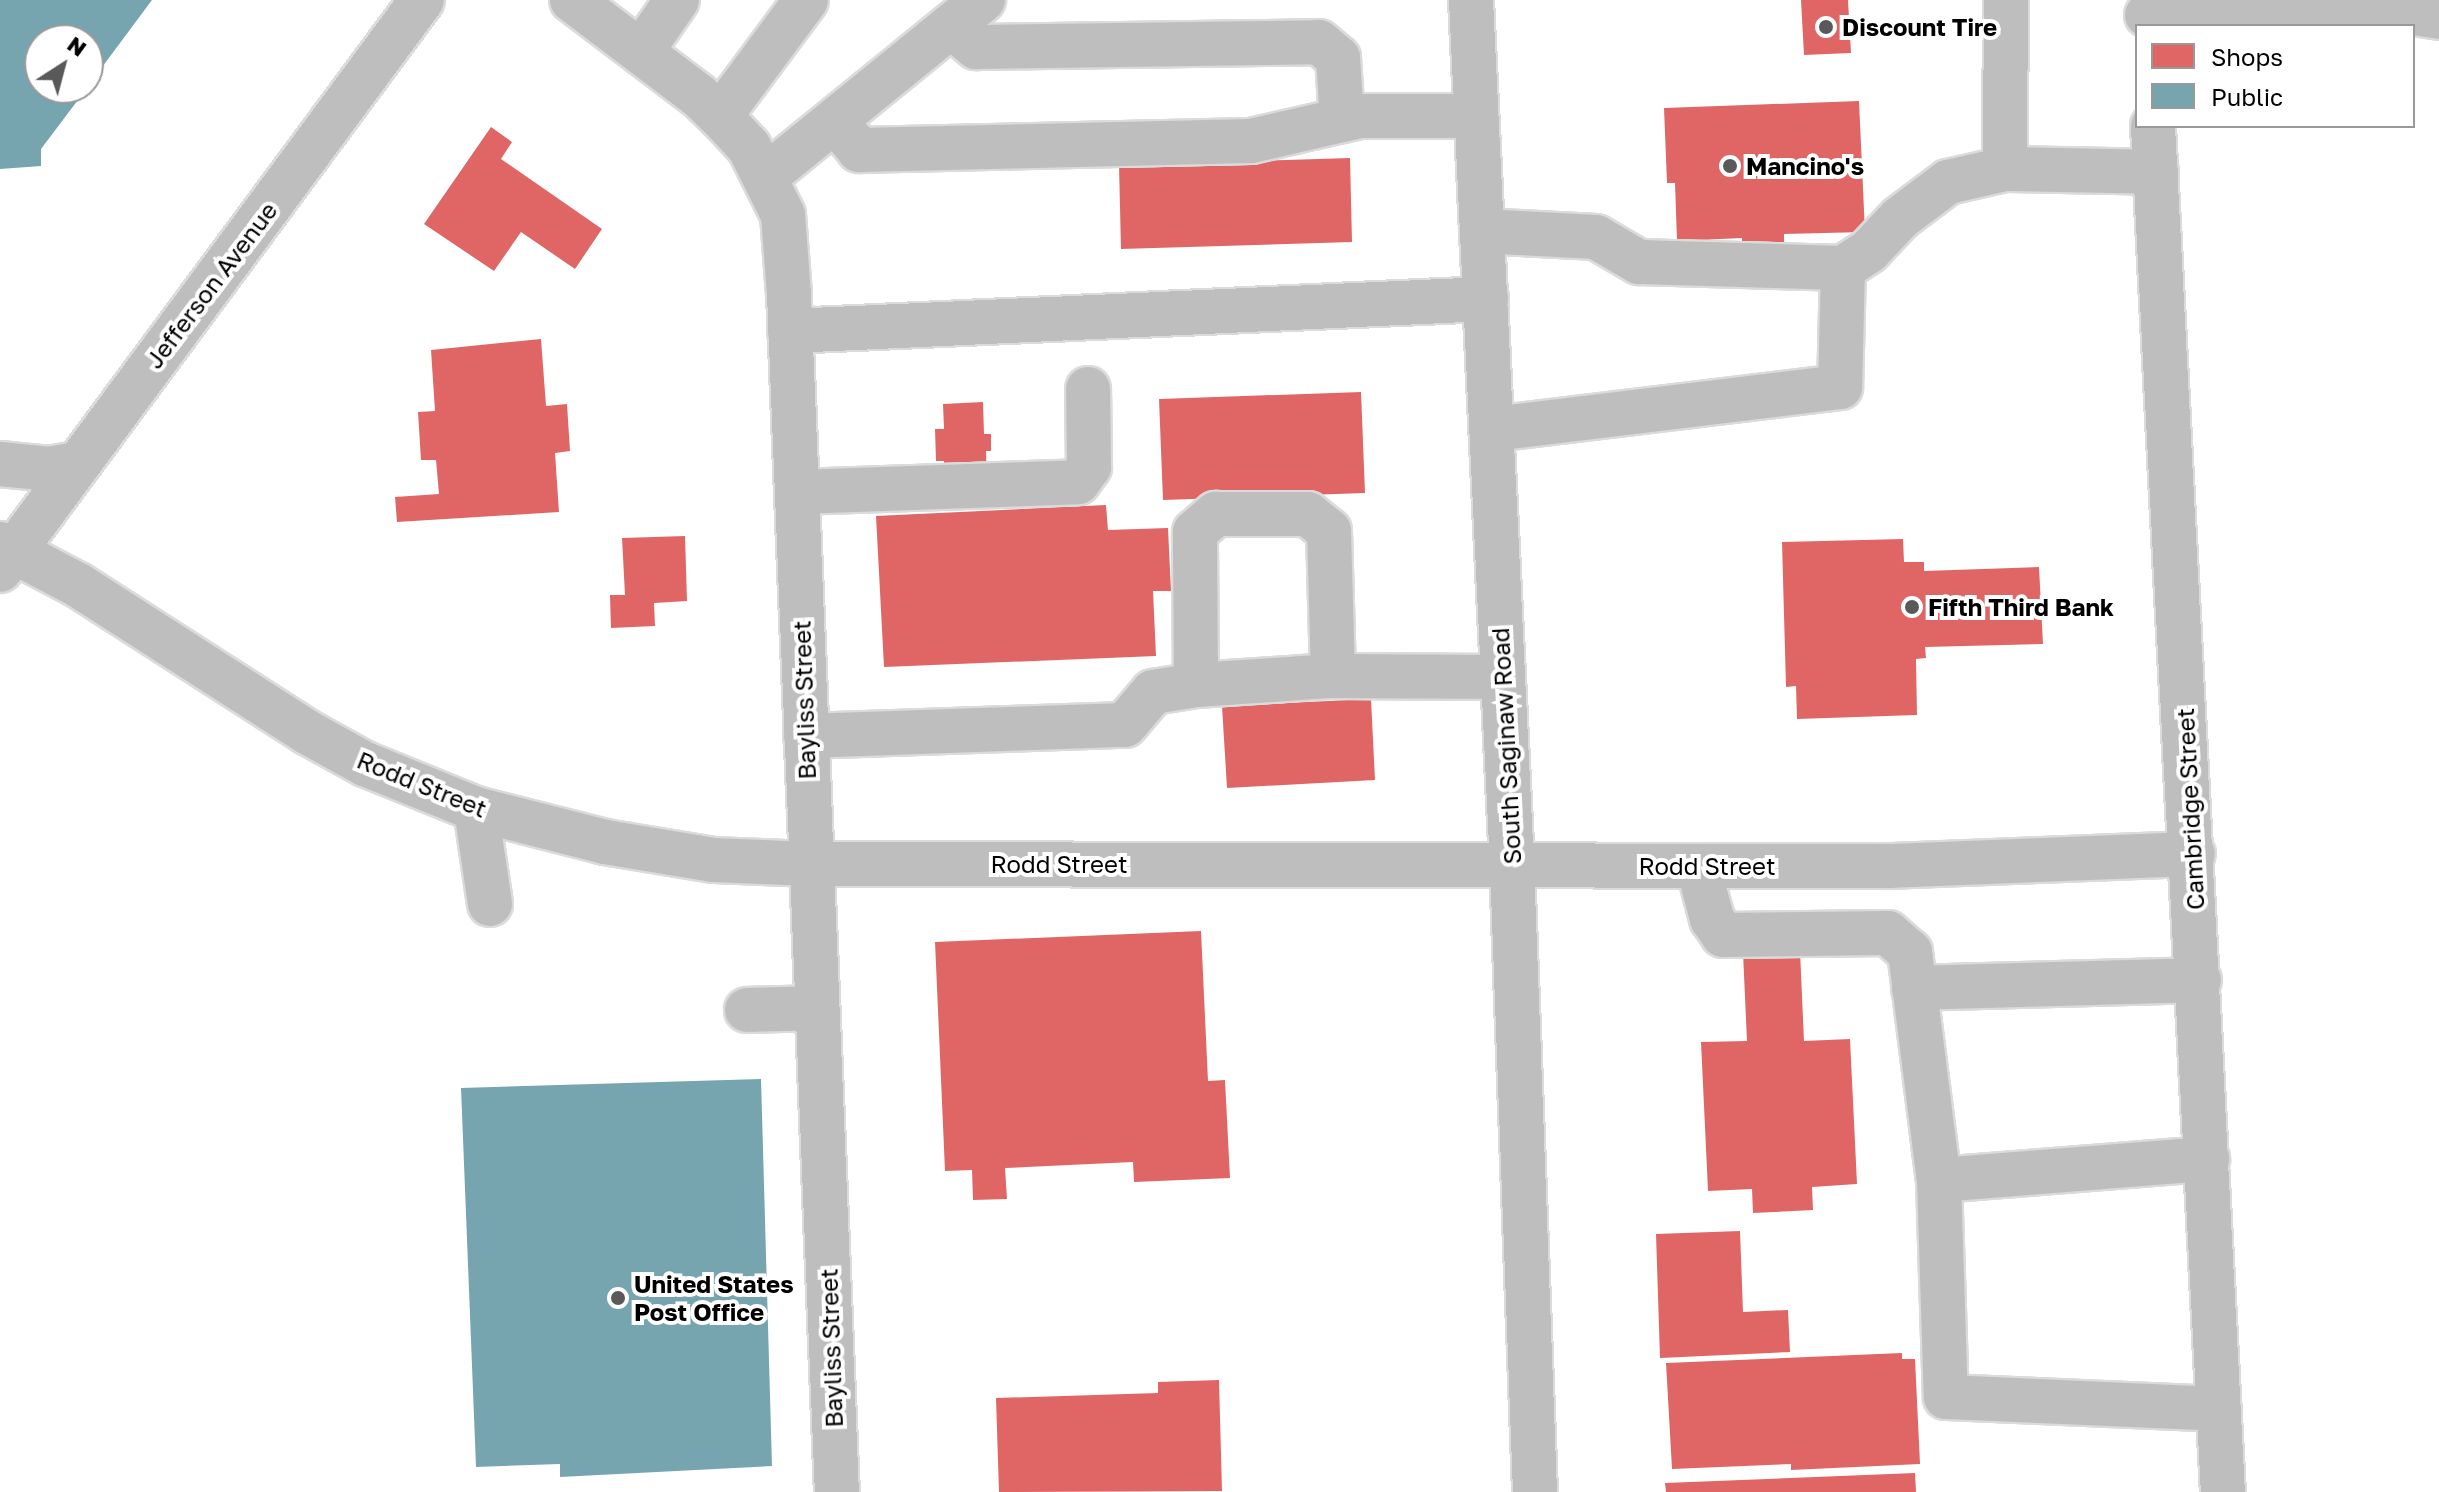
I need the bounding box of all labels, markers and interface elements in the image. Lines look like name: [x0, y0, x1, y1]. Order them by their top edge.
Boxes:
place label: Discount Tire: [1842, 13, 1997, 41]
marker: Discount Tire: [1817, 18, 1835, 36]
north arrow: [24, 24, 104, 104]
legend: [2135, 24, 2415, 128]
text: N: [63, 30, 92, 62]
text: Shops: [2211, 42, 2283, 71]
text: Public: [2211, 82, 2283, 111]
place label: Mancino's: [1746, 152, 1864, 180]
marker: Mancino's: [1721, 157, 1739, 175]
street label: Jefferson Avenue: [139, 196, 283, 374]
place label: Fifth Third Bank: [1928, 593, 2114, 621]
marker: Fifth Third Bank: [1903, 598, 1921, 616]
street label: Bayliss Street: [787, 620, 821, 780]
street label: South Saginaw Road: [1485, 627, 1527, 865]
street label: Cambridge Street: [2170, 707, 2210, 911]
street label: Rodd Street: [353, 745, 491, 823]
street label: Rodd Street: [990, 850, 1128, 878]
street label: Rodd Street: [1638, 852, 1776, 880]
street label: Bayliss Street: [814, 1268, 848, 1428]
place label: United States Post Office: [634, 1270, 794, 1326]
marker: United States Post Office: [609, 1289, 627, 1307]

